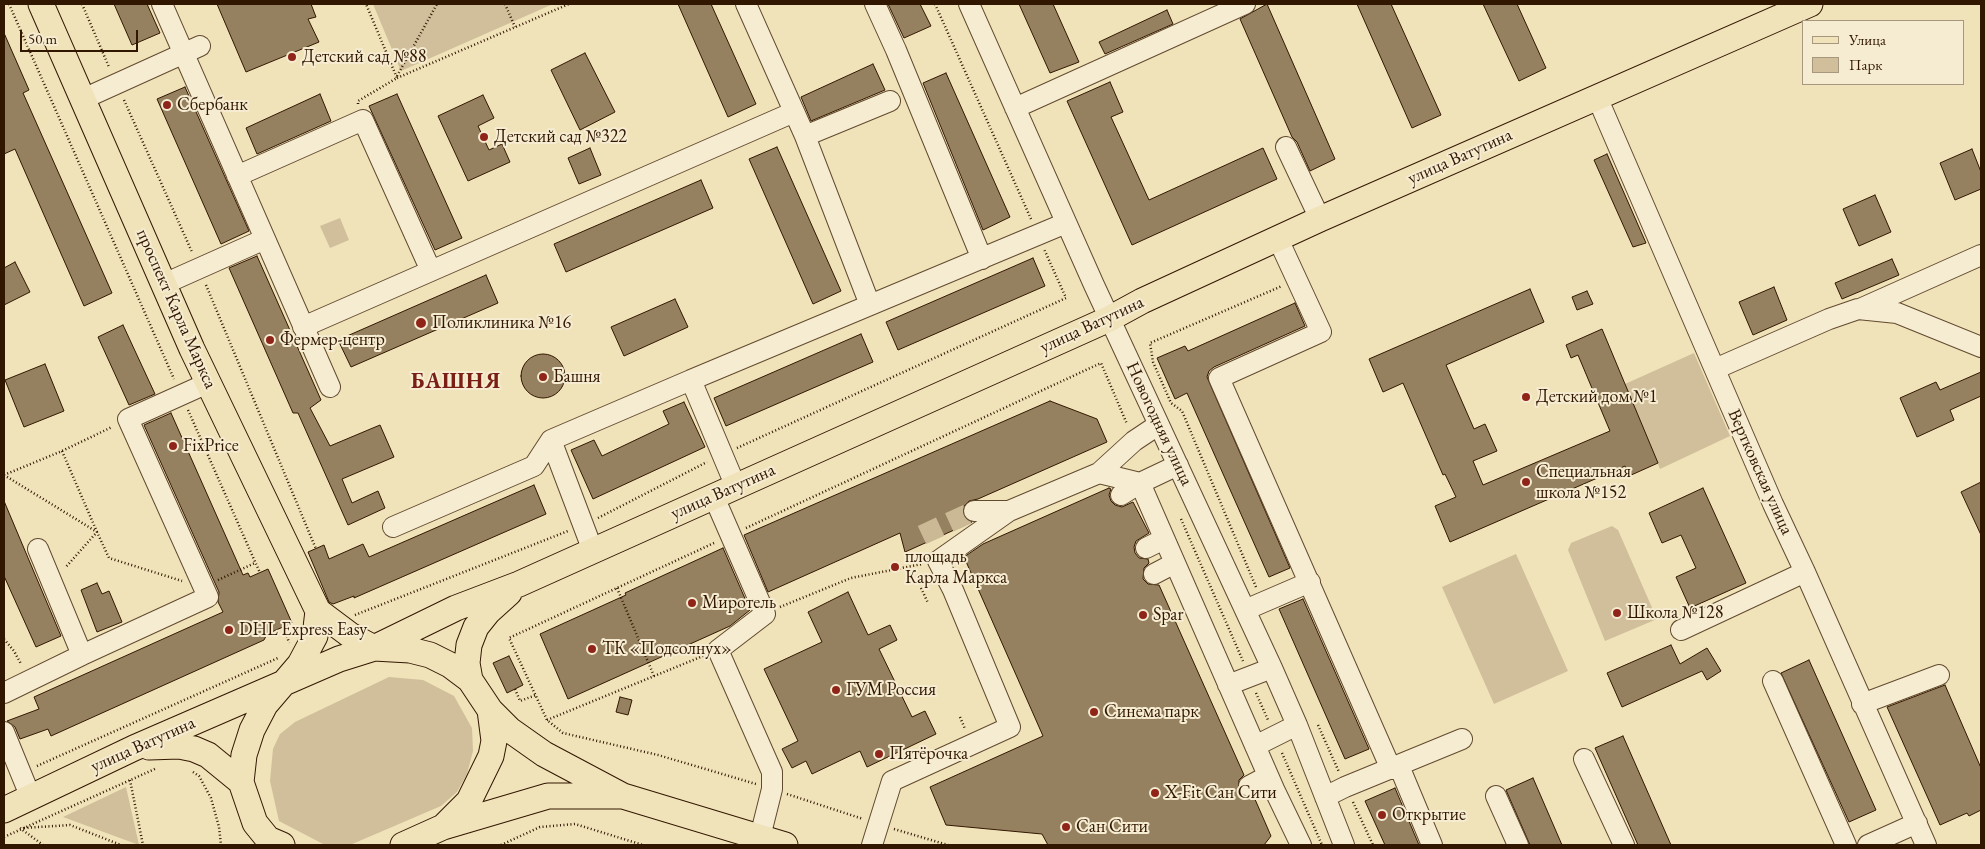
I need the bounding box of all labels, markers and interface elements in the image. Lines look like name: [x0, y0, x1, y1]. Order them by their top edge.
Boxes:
scale bar: [22, 20, 140, 52]
legend: [1802, 20, 1965, 85]
text: 50 m: [28, 29, 57, 48]
text: Улица: [1849, 30, 1886, 49]
place label: Детский сад №88: [302, 46, 426, 68]
marker: Детский сад №88: [286, 51, 298, 63]
text: Парк: [1849, 55, 1882, 74]
place label: Сбербанк: [177, 94, 248, 116]
marker: Сбербанк: [161, 99, 173, 111]
street label: улица Ватутина: [1404, 124, 1516, 190]
place label: Детский сад №322: [494, 126, 627, 148]
marker: Детский сад №322: [478, 131, 490, 143]
street label: проспект Карла Маркса: [131, 226, 221, 392]
street label: улица Ватутина: [1037, 292, 1147, 358]
place label: Поликлиника №16: [432, 312, 571, 334]
marker: Поликлиника №16: [414, 316, 428, 330]
place label: Фермер-центр: [280, 329, 385, 351]
marker: Фермер-центр: [264, 334, 276, 346]
street label: Новогодняя улица: [1121, 359, 1197, 489]
place label: Башня: [553, 366, 601, 388]
district label: БАШНЯ: [410, 369, 502, 395]
marker: Башня: [537, 371, 549, 383]
place label: Детский дом №1: [1536, 386, 1657, 408]
marker: Детский дом №1: [1520, 391, 1532, 403]
street label: Вертковская улица: [1723, 406, 1797, 538]
place label: FixPrice: [183, 435, 239, 457]
marker: FixPrice: [167, 440, 179, 452]
street label: улица Ватутина: [667, 459, 779, 525]
place label: Специальная школа №152: [1536, 461, 1631, 504]
marker: Специальная школа №152: [1520, 476, 1532, 488]
place label: площадь Карла Маркса: [905, 546, 1007, 588]
marker: площадь Карла Маркса: [889, 561, 901, 573]
place label: Миротель: [702, 592, 776, 614]
marker: Миротель: [686, 597, 698, 609]
place label: Школа №128: [1627, 602, 1723, 624]
place label: Spar: [1153, 604, 1184, 626]
marker: Школа №128: [1611, 607, 1623, 619]
marker: Spar: [1137, 609, 1149, 621]
place label: DHL Express Easy: [239, 619, 367, 641]
marker: DHL Express Easy: [223, 624, 235, 636]
place label: ТК «Подсолнух»: [602, 638, 732, 660]
marker: ТК «Подсолнух»: [586, 643, 598, 655]
place label: ГУМ Россия: [846, 679, 936, 701]
marker: ГУМ Россия: [830, 684, 842, 696]
place label: Синема парк: [1104, 701, 1199, 723]
marker: Синема парк: [1088, 706, 1100, 718]
street label: улица Ватутина: [87, 712, 199, 778]
place label: Пятёрочка: [889, 743, 968, 765]
marker: Пятёрочка: [873, 748, 885, 760]
place label: X-Fit Сан Сити: [1165, 782, 1277, 804]
marker: X-Fit Сан Сити: [1149, 787, 1161, 799]
place label: Открытие: [1392, 804, 1466, 826]
marker: Открытие: [1376, 809, 1388, 821]
place label: Сан Сити: [1076, 816, 1148, 838]
marker: Сан Сити: [1060, 821, 1072, 833]

